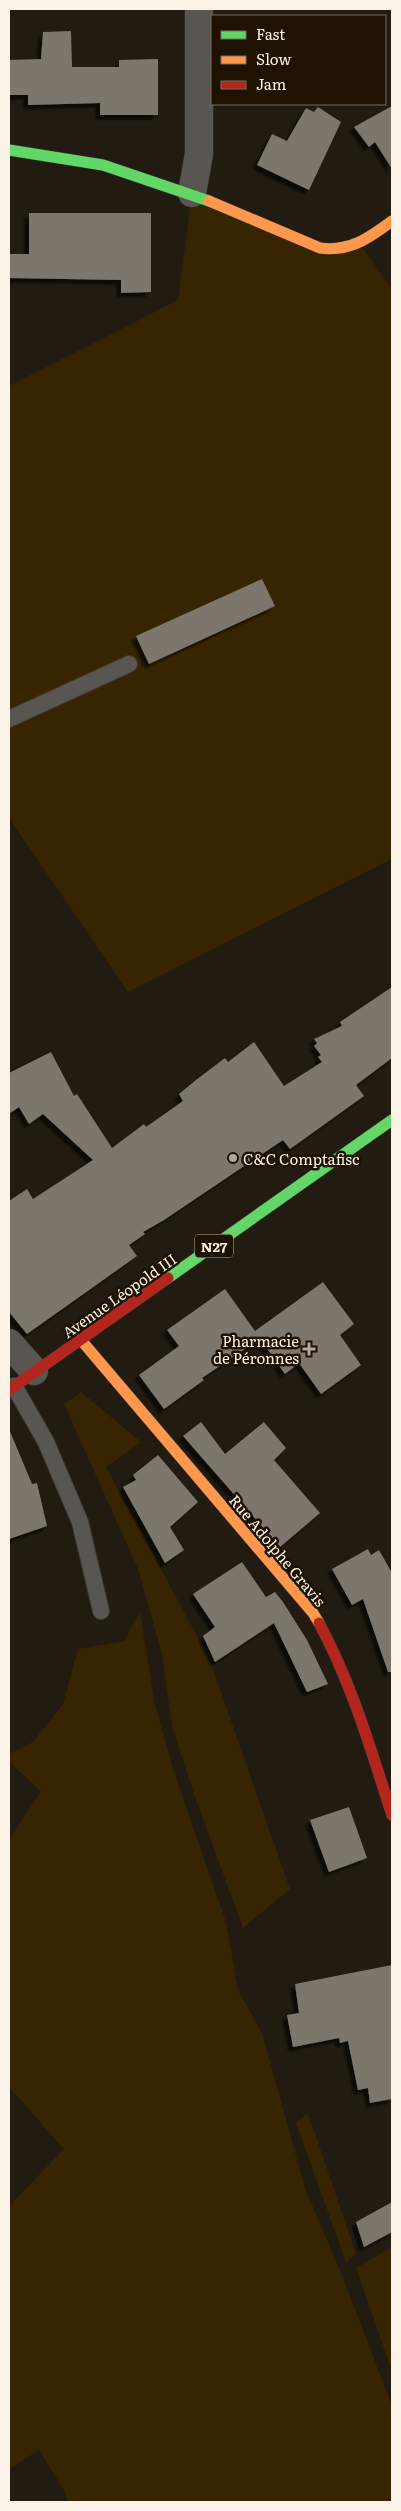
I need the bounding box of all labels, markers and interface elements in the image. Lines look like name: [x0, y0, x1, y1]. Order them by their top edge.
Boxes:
legend: [211, 15, 386, 105]
text: Fast: [256, 22, 285, 45]
text: Slow: [256, 47, 291, 70]
text: Jam: [256, 72, 287, 95]
place label: C&C Comptafisc: [243, 1147, 360, 1170]
marker: C&C Comptafisc: [227, 1152, 239, 1164]
road number: N27: [195, 1234, 233, 1258]
street label: Avenue Léopold III: [57, 1247, 181, 1343]
place label: Pharmacie de Péronnes: [213, 1329, 299, 1369]
marker: Pharmacie de Péronnes: [303, 1343, 315, 1355]
street label: Rue Adolphe Gravis: [224, 1489, 332, 1611]

